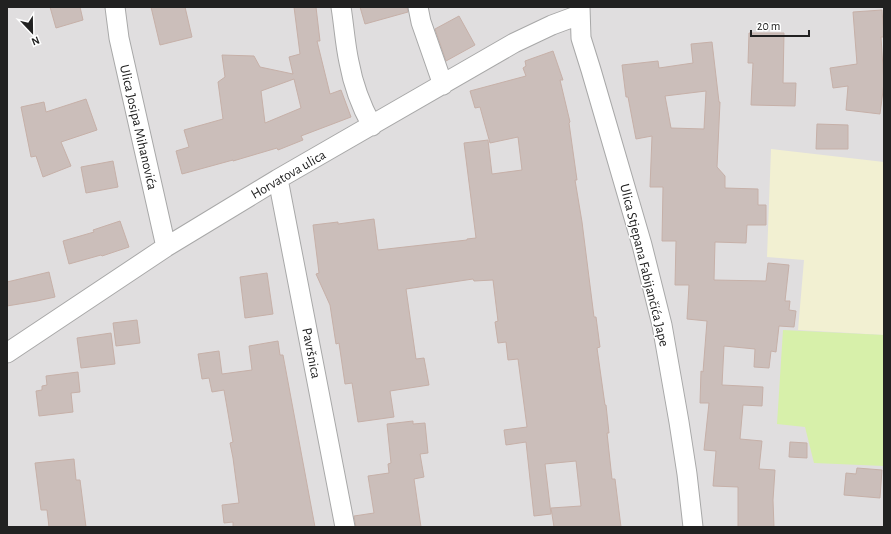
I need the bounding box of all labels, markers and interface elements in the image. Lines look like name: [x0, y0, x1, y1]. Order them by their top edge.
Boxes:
north arrow: [12, 12, 52, 52]
scale bar: [751, 12, 809, 38]
text: 20 m: [757, 20, 780, 32]
text: N: [30, 34, 41, 47]
street label: Ulica Josipa Mihanovića: [117, 63, 159, 192]
street label: Horvatova ulica: [249, 148, 329, 202]
street label: Ulica Stjepana Fabijančića Jape: [617, 182, 671, 348]
street label: Pavršnica: [299, 327, 323, 380]

